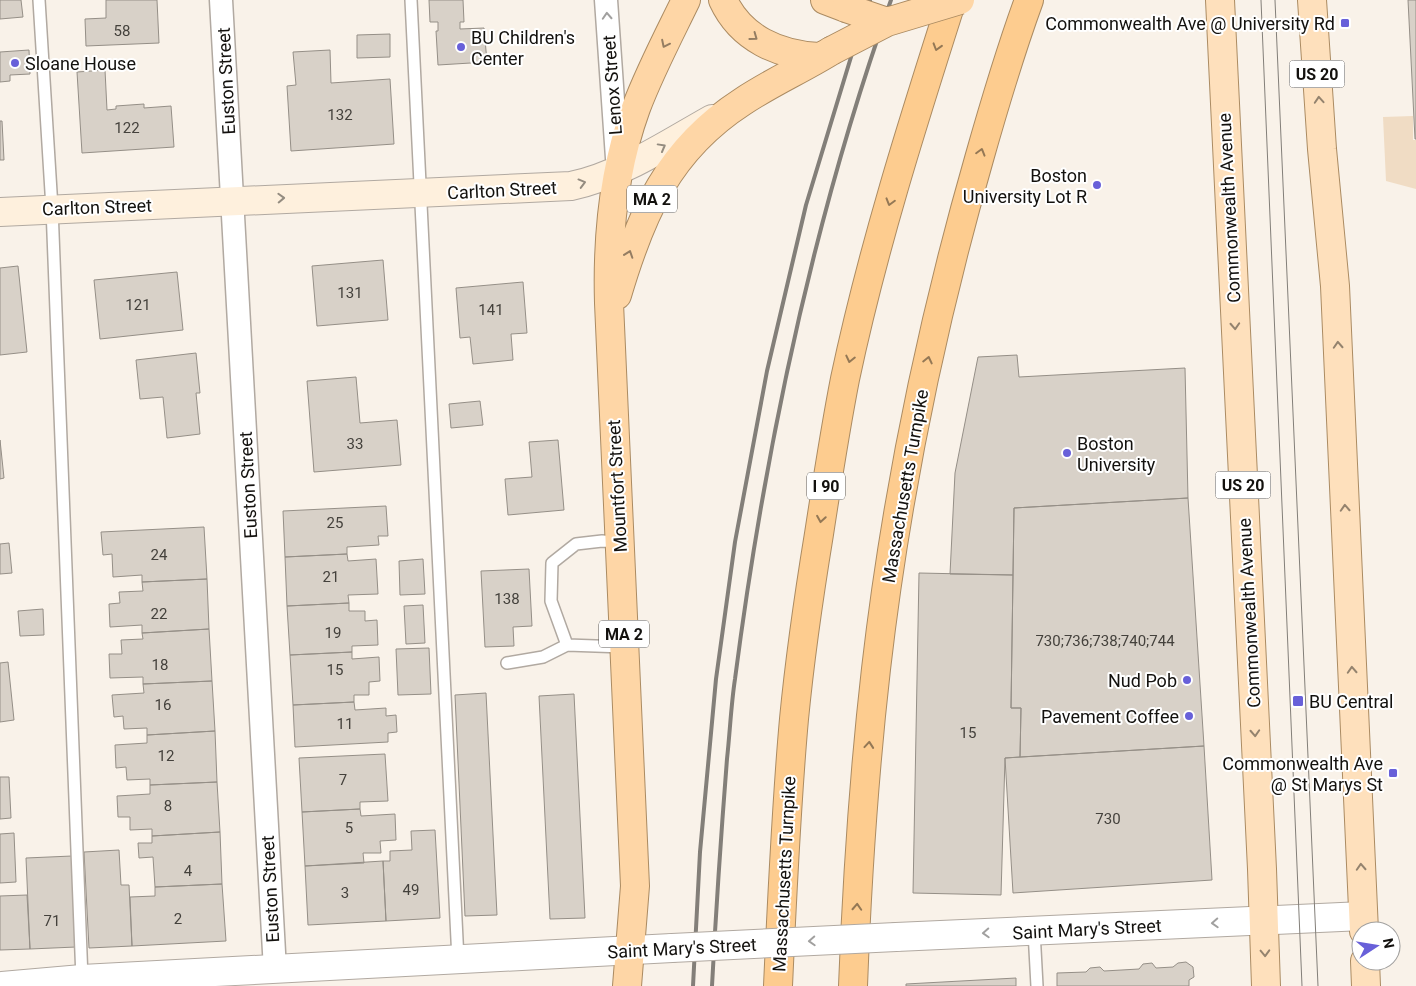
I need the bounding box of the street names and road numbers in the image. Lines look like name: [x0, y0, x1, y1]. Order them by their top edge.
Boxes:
street label: Euston Street: [213, 27, 239, 135]
street label: Lenox Street: [598, 34, 626, 136]
road number: US 20: [1290, 61, 1344, 88]
street label: Commonwealth Avenue: [1214, 113, 1244, 303]
street label: Carlton Street: [447, 177, 558, 203]
road number: MA 2: [627, 185, 677, 212]
street label: Carlton Street: [42, 195, 152, 219]
street label: Massachusetts Turnpike: [878, 388, 932, 584]
street label: Mountfort Street: [603, 419, 631, 553]
street label: Euston Street: [235, 431, 261, 539]
road number: I 90: [807, 472, 845, 500]
road number: US 20: [1216, 472, 1270, 498]
street label: Commonwealth Avenue: [1234, 518, 1264, 708]
road number: MA 2: [599, 620, 649, 648]
street label: Massachusetts Turnpike: [768, 776, 800, 972]
street label: Euston Street: [257, 835, 283, 943]
street label: Saint Mary's Street: [1012, 915, 1162, 943]
street label: Saint Mary's Street: [607, 934, 757, 962]

